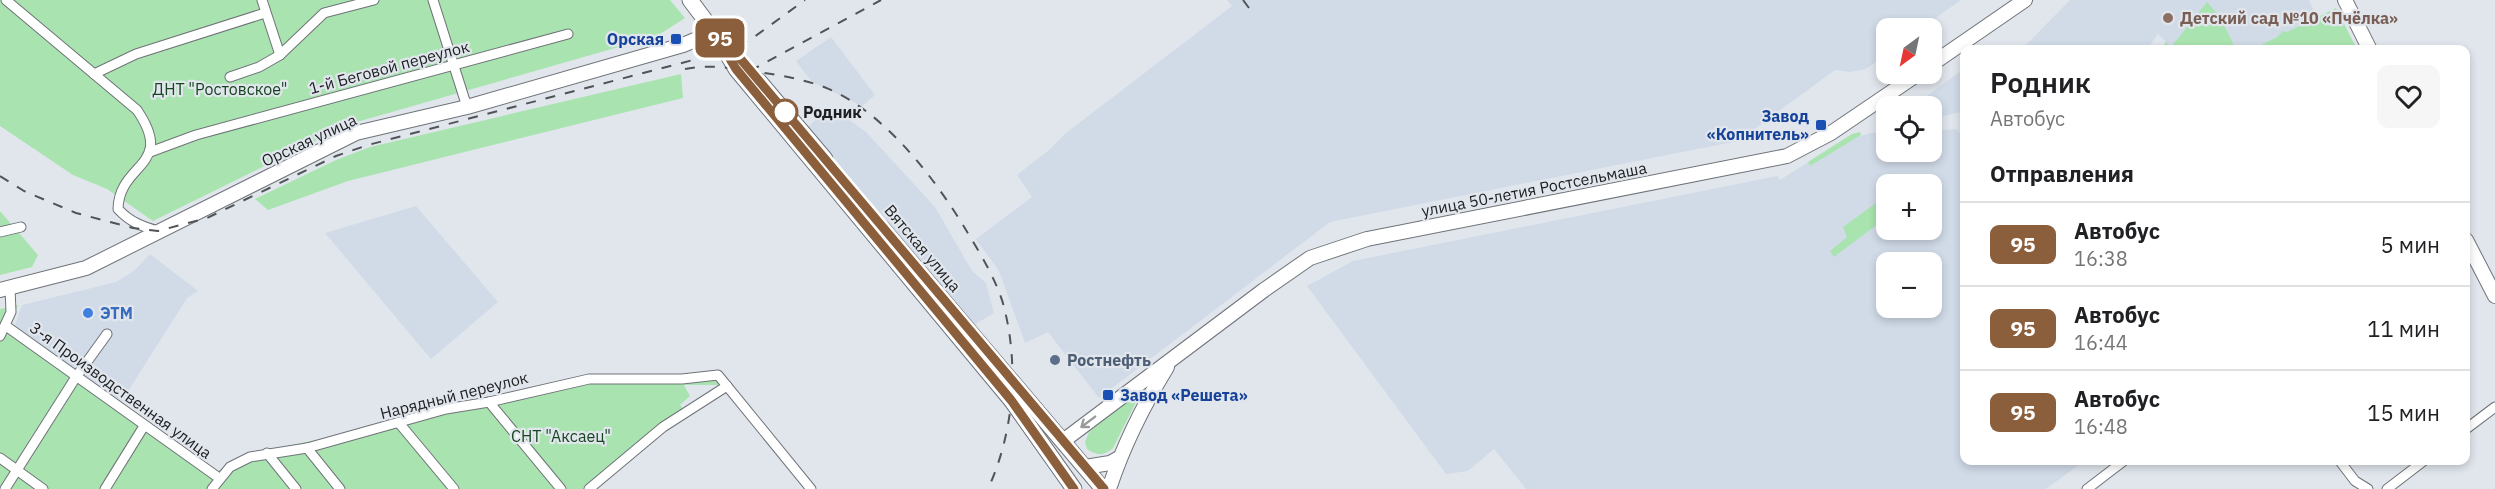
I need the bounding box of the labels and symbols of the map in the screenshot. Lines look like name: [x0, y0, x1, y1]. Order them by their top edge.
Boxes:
place label: Детский сад №10 «Пчёлка»: [2180, 8, 2398, 28]
marker: Детский сад №10 «Пчёлка»: [2161, 11, 2175, 25]
line badge: 95: [693, 18, 747, 57]
north arrow: [1876, 18, 1942, 84]
place label: Орская: [607, 29, 664, 49]
marker: Орская: [669, 32, 683, 46]
street label: 1-й Беговой переулок: [307, 36, 472, 98]
park label: ДНТ "Ростовское": [153, 79, 287, 99]
marker: Родник: [772, 99, 798, 125]
place label: Родник: [803, 102, 862, 122]
place label: Завод «Копнитель»: [1707, 106, 1809, 144]
street label: Орская улица: [258, 109, 360, 171]
marker: Завод «Копнитель»: [1814, 118, 1828, 132]
street label: улица 50-летия Ростсельмаша: [1420, 157, 1649, 221]
street label: Вятская улица: [881, 200, 966, 296]
place label: ЭТМ: [100, 303, 133, 323]
marker: ЭТМ: [81, 306, 95, 320]
street label: 3-я Производственная улица: [26, 317, 216, 463]
place label: Ростнефть: [1067, 350, 1151, 370]
marker: Ростнефть: [1048, 353, 1062, 367]
street label: Нарядный переулок: [378, 367, 530, 423]
place label: Завод «Решета»: [1120, 385, 1248, 405]
marker: Завод «Решета»: [1101, 388, 1115, 402]
one-way arrow: [1081, 416, 1097, 428]
park label: СНТ "Аксаец": [511, 426, 611, 446]

